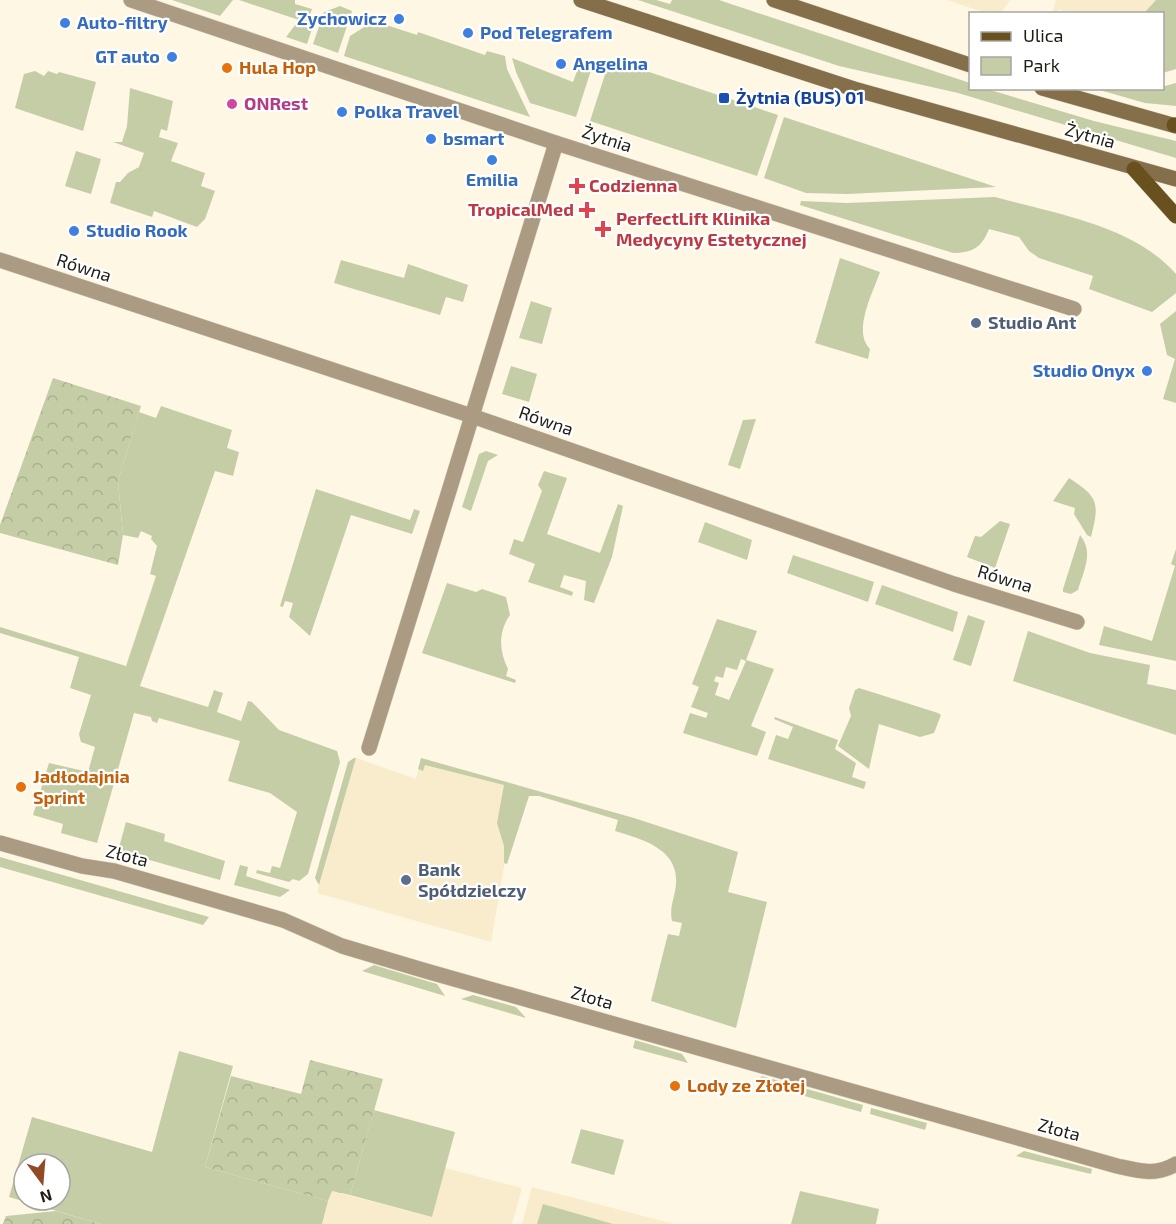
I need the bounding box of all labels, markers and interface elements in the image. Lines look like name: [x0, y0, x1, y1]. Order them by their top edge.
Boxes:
place label: Zychowicz: [297, 7, 387, 29]
place label: Auto-filtry: [77, 11, 169, 33]
marker: Zychowicz: [392, 12, 406, 26]
legend: [969, 12, 1164, 90]
marker: Auto-filtry: [58, 16, 72, 30]
place label: Pod Telegrafem: [480, 21, 613, 43]
text: Ulica: [1023, 24, 1063, 46]
marker: Pod Telegrafem: [461, 26, 475, 40]
place label: GT auto: [95, 45, 160, 67]
marker: GT auto: [165, 50, 179, 64]
place label: Angelina: [573, 52, 648, 74]
text: Park: [1023, 54, 1060, 76]
place label: Hula Hop: [239, 56, 316, 78]
marker: Angelina: [554, 57, 568, 71]
marker: Hula Hop: [220, 61, 234, 75]
place label: Żytnia (BUS) 01: [736, 86, 864, 108]
marker: Żytnia (BUS) 01: [717, 91, 731, 105]
place label: ONRest: [244, 92, 309, 114]
marker: ONRest: [225, 97, 239, 111]
place label: Polka Travel: [354, 100, 459, 122]
marker: Polka Travel: [335, 105, 349, 119]
street label: Żytnia: [1063, 117, 1118, 153]
street label: Żytnia: [580, 120, 635, 156]
place label: bsmart: [443, 127, 505, 149]
marker: bsmart: [424, 132, 438, 146]
marker: Emilia: [485, 153, 499, 167]
place label: Emilia: [466, 168, 518, 190]
place label: Codzienna: [589, 174, 677, 196]
marker: Codzienna: [570, 179, 584, 193]
place label: TropicalMed: [468, 198, 574, 220]
marker: TropicalMed: [578, 201, 596, 219]
place label: PerfectLift Klinika Medycyny Estetycznej: [616, 207, 807, 250]
place label: Studio Rook: [86, 219, 188, 241]
marker: PerfectLift Klinika Medycyny Estetycznej: [594, 220, 612, 238]
marker: Studio Rook: [67, 224, 81, 238]
street label: Równa: [54, 248, 115, 286]
place label: Studio Ant: [988, 311, 1077, 333]
marker: Studio Ant: [969, 316, 983, 330]
place label: Studio Onyx: [1033, 359, 1136, 381]
marker: Studio Onyx: [1140, 364, 1154, 378]
street label: Równa: [516, 400, 577, 440]
street label: Równa: [975, 559, 1035, 597]
place label: Jadłodajnia Sprint: [33, 765, 130, 808]
marker: Jadłodajnia Sprint: [14, 780, 28, 794]
street label: Złota: [104, 839, 151, 871]
place label: Bank Spółdzielczy: [418, 858, 527, 901]
marker: Bank Spółdzielczy: [399, 873, 413, 887]
street label: Złota: [569, 981, 616, 1014]
place label: Lody ze Złotej: [687, 1074, 805, 1096]
marker: Lody ze Złotej: [668, 1079, 682, 1093]
street label: Złota: [1036, 1113, 1083, 1145]
north arrow: [12, 1152, 72, 1212]
text: N: [38, 1186, 54, 1208]

